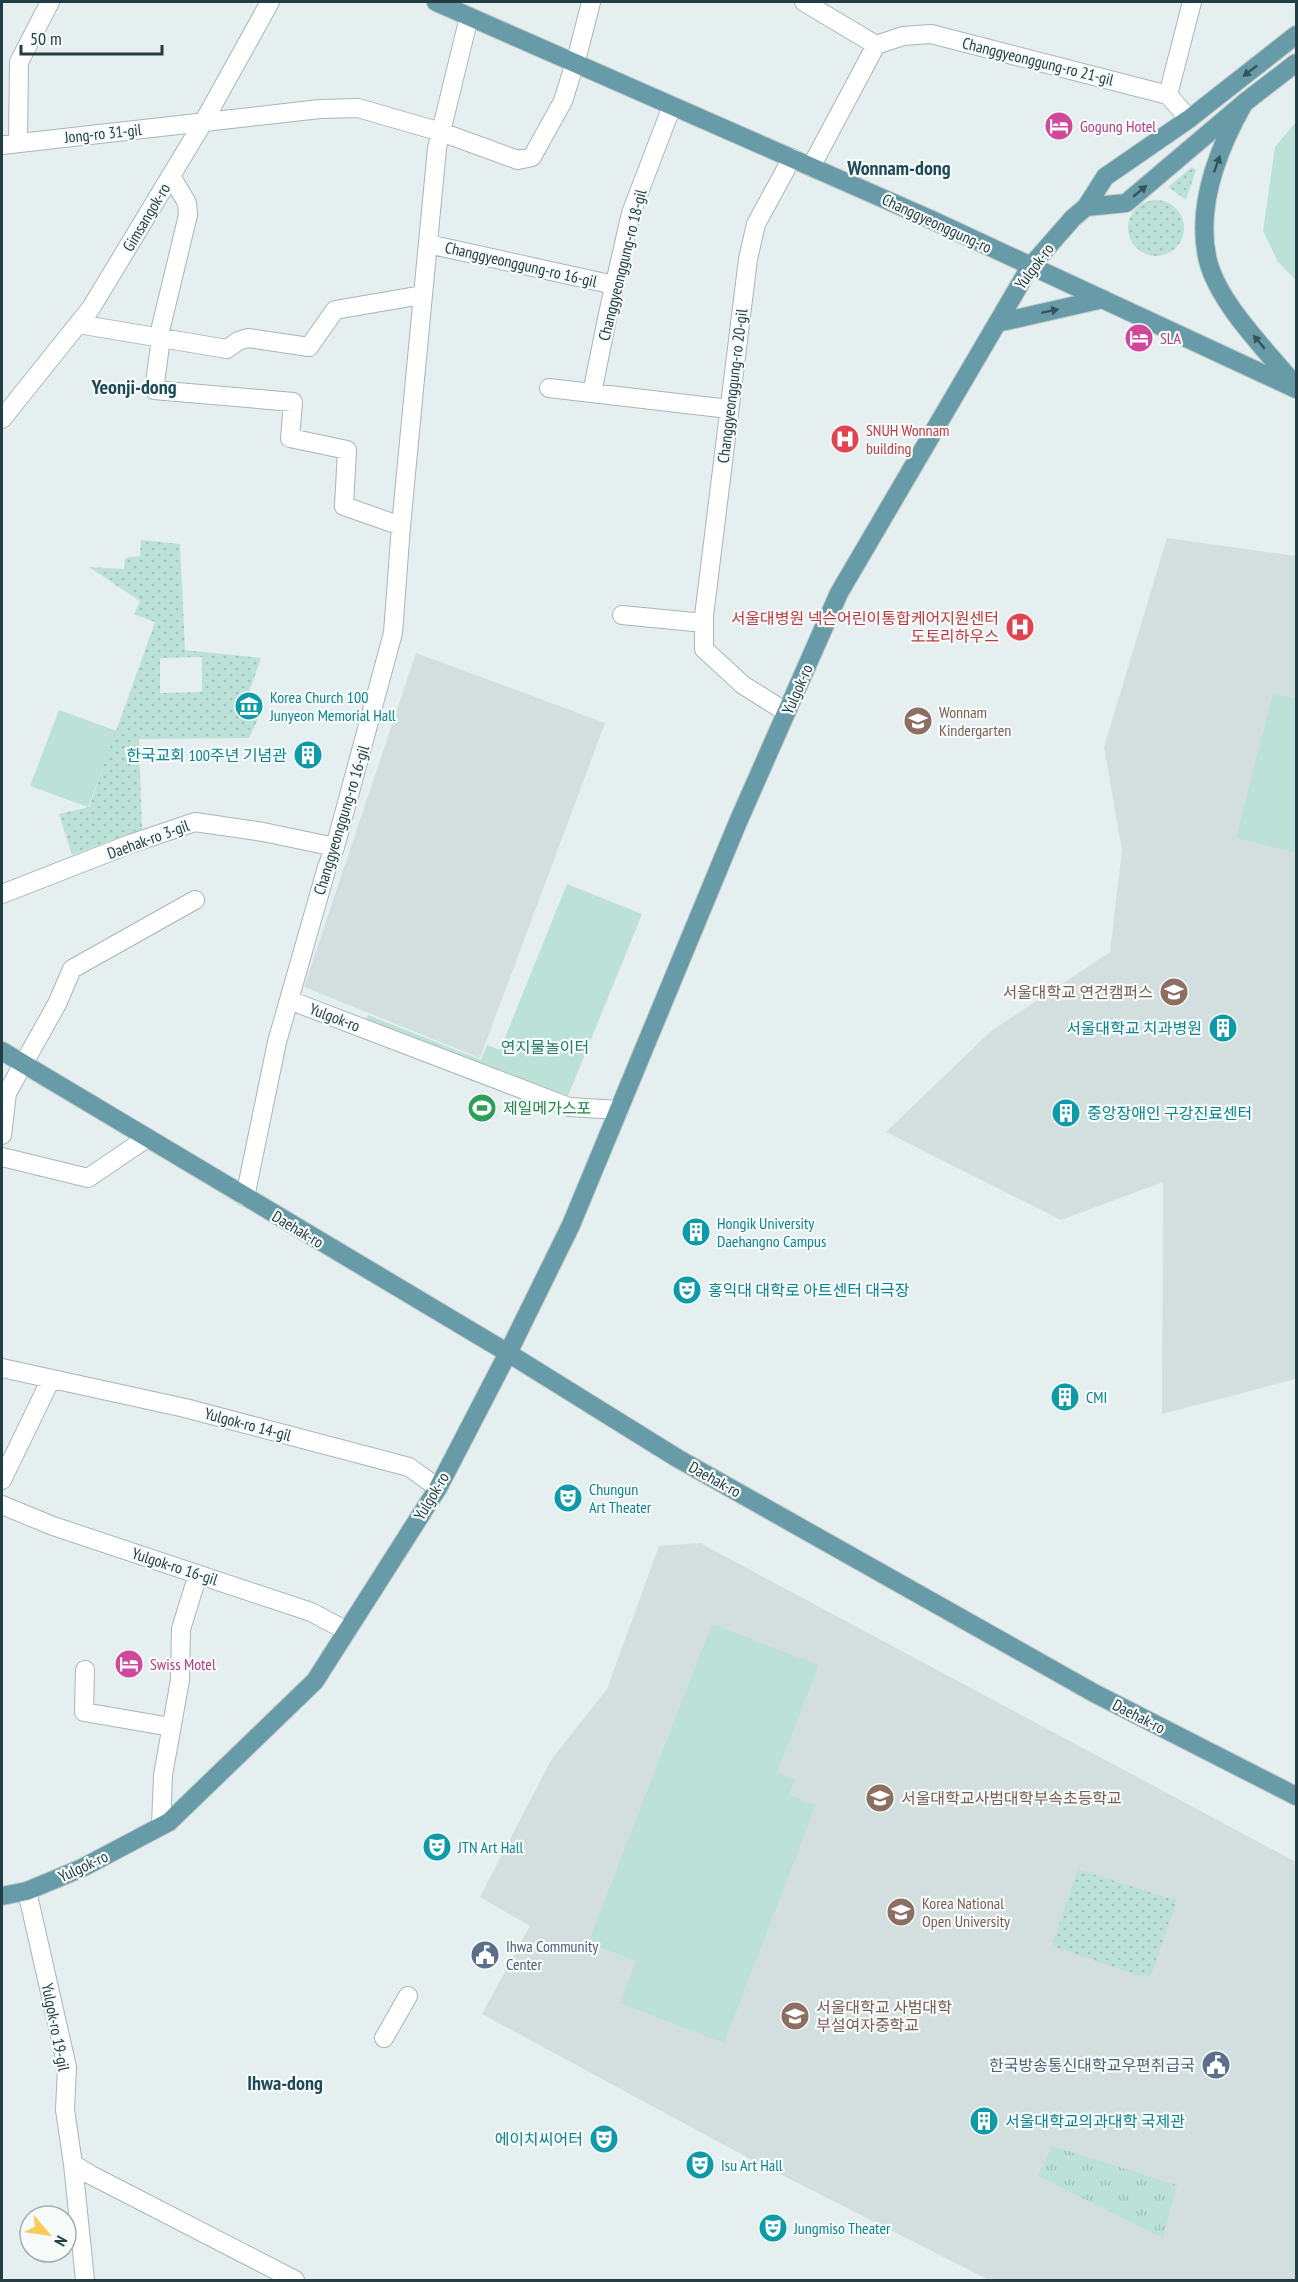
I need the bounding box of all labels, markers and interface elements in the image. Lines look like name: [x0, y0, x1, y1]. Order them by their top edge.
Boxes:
scale bar: [21, 18, 162, 56]
text: 50 m: [30, 27, 62, 50]
street label: Changgyeonggung-ro 21-gil: [960, 33, 1116, 90]
one-way arrow: [1243, 64, 1258, 76]
hotel icon: Gogung Hotel: [1043, 110, 1075, 142]
place label: Gogung Hotel: [1080, 116, 1156, 136]
street label: Jong-ro 31-gil: [63, 119, 143, 147]
district label: Wonnam-dong: [846, 155, 951, 181]
one-way arrow: [1212, 155, 1222, 173]
street label: Gimsangok-ro: [118, 179, 174, 255]
one-way arrow: [1132, 185, 1147, 198]
street label: Changgyeonggung-ro 18-gil: [594, 187, 651, 343]
street label: Changgyeonggung-ro: [879, 189, 995, 257]
street label: Changgyeonggung-ro 16-gil: [443, 237, 599, 291]
street label: Yulgok-ro: [1010, 239, 1058, 293]
one-way arrow: [1041, 306, 1060, 315]
street label: Changgyeonggung-ro 20-gil: [713, 307, 751, 464]
hotel icon: SLA: [1123, 322, 1155, 354]
place label: SLA: [1160, 328, 1182, 348]
one-way arrow: [1253, 335, 1266, 350]
district label: Yeonji-dong: [90, 374, 177, 400]
place label: SNUH Wonnam building: [866, 420, 949, 458]
hospital icon: SNUH Wonnam building: [829, 423, 861, 455]
place label: 서울대병원 넥슨어린이통합케어지원센터 도토리하우스: [731, 608, 999, 646]
hospital icon: 서울대병원 넥슨어린이통합케어지원센터 도토리하우스: [1004, 611, 1036, 643]
street label: Yulgok-ro: [777, 661, 817, 717]
place label: Korea Church 100 Junyeon Memorial Hall: [269, 687, 396, 725]
museum icon: Korea Church 100 Junyeon Memorial Hall: [233, 690, 265, 722]
place label: Wonnam Kindergarten: [939, 702, 1011, 740]
school or university icon: Wonnam Kindergarten: [902, 705, 934, 737]
building icon: 한국교회 100주년 기념관: [292, 739, 324, 771]
street label: Changgyeonggung-ro 16-gil: [309, 743, 373, 897]
place label: 한국교회 100주년 기념관: [126, 745, 287, 765]
street label: Daehak-ro 3-gil: [104, 815, 192, 863]
school or university icon: 서울대학교 연건캠퍼스: [1158, 976, 1190, 1008]
place label: 서울대학교 연건캠퍼스: [1002, 982, 1153, 1002]
street label: Yulgok-ro: [307, 998, 363, 1036]
building icon: 서울대학교 치과병원: [1207, 1012, 1239, 1044]
place label: 서울대학교 치과병원: [1066, 1018, 1202, 1038]
park label: 연지물놀이터: [501, 1037, 589, 1057]
sports icon: 제일메가스포: [466, 1092, 498, 1124]
building icon: 중앙장애인 구강진료센터: [1050, 1097, 1082, 1129]
place label: 제일메가스포: [503, 1098, 591, 1118]
place label: 중앙장애인 구강진료센터: [1087, 1103, 1252, 1123]
street label: Daehak-ro: [269, 1206, 327, 1252]
place label: Hongik University Daehangno Campus: [717, 1213, 826, 1251]
building icon: Hongik University Daehangno Campus: [680, 1216, 712, 1248]
theatre icon: 홍익대 대학로 아트센터 대극장: [671, 1274, 703, 1306]
place label: 홍익대 대학로 아트센터 대극장: [708, 1280, 910, 1300]
building icon: CMI: [1049, 1381, 1081, 1413]
place label: CMI: [1086, 1387, 1107, 1407]
street label: Yulgok-ro 14-gil: [202, 1403, 294, 1445]
street label: Daehak-ro: [685, 1457, 745, 1501]
street label: Yulgok-ro: [409, 1468, 453, 1524]
place label: Chungun Art Theater: [589, 1479, 652, 1517]
theatre icon: Chungun Art Theater: [552, 1482, 584, 1514]
street label: Yulgok-ro 16-gil: [130, 1543, 221, 1589]
hotel icon: Swiss Motel: [113, 1648, 145, 1680]
place label: Swiss Motel: [150, 1654, 216, 1674]
street label: Daehak-ro: [1109, 1694, 1169, 1738]
school or university icon: 서울대학교사범대학부속초등학교: [864, 1782, 896, 1814]
place label: 서울대학교사범대학부속초등학교: [901, 1788, 1122, 1808]
theatre icon: JTN Art Hall: [421, 1831, 453, 1863]
place label: JTN Art Hall: [457, 1837, 523, 1857]
street label: Yulgok-ro: [55, 1846, 111, 1886]
place label: Korea National Open University: [922, 1893, 1010, 1931]
school or university icon: Korea National Open University: [885, 1896, 917, 1928]
place label: Ihwa Community Center: [506, 1936, 598, 1974]
public building icon: Ihwa Community Center: [469, 1939, 501, 1971]
street label: Yulgok-ro 19-gil: [38, 1981, 74, 2073]
place label: 서울대학교 사범대학 부설여자중학교: [816, 1997, 952, 2035]
school or university icon: 서울대학교 사범대학 부설여자중학교: [779, 2000, 811, 2032]
public building icon: 한국방송통신대학교우편취급국: [1200, 2049, 1232, 2081]
place label: 한국방송통신대학교우편취급국: [989, 2055, 1195, 2075]
district label: Ihwa-dong: [247, 2070, 323, 2096]
building icon: 서울대학교의과대학 국제관: [968, 2105, 1000, 2137]
place label: 서울대학교의과대학 국제관: [1005, 2111, 1185, 2131]
theatre icon: 에이치씨어터: [588, 2123, 620, 2155]
place label: 에이치씨어터: [495, 2129, 583, 2149]
theatre icon: Isu Art Hall: [684, 2149, 716, 2181]
place label: Isu Art Hall: [721, 2155, 783, 2175]
north arrow: [18, 2204, 78, 2264]
theatre icon: Jungmiso Theater: [757, 2212, 789, 2244]
place label: Jungmiso Theater: [793, 2218, 891, 2238]
text: N: [50, 2233, 72, 2250]

